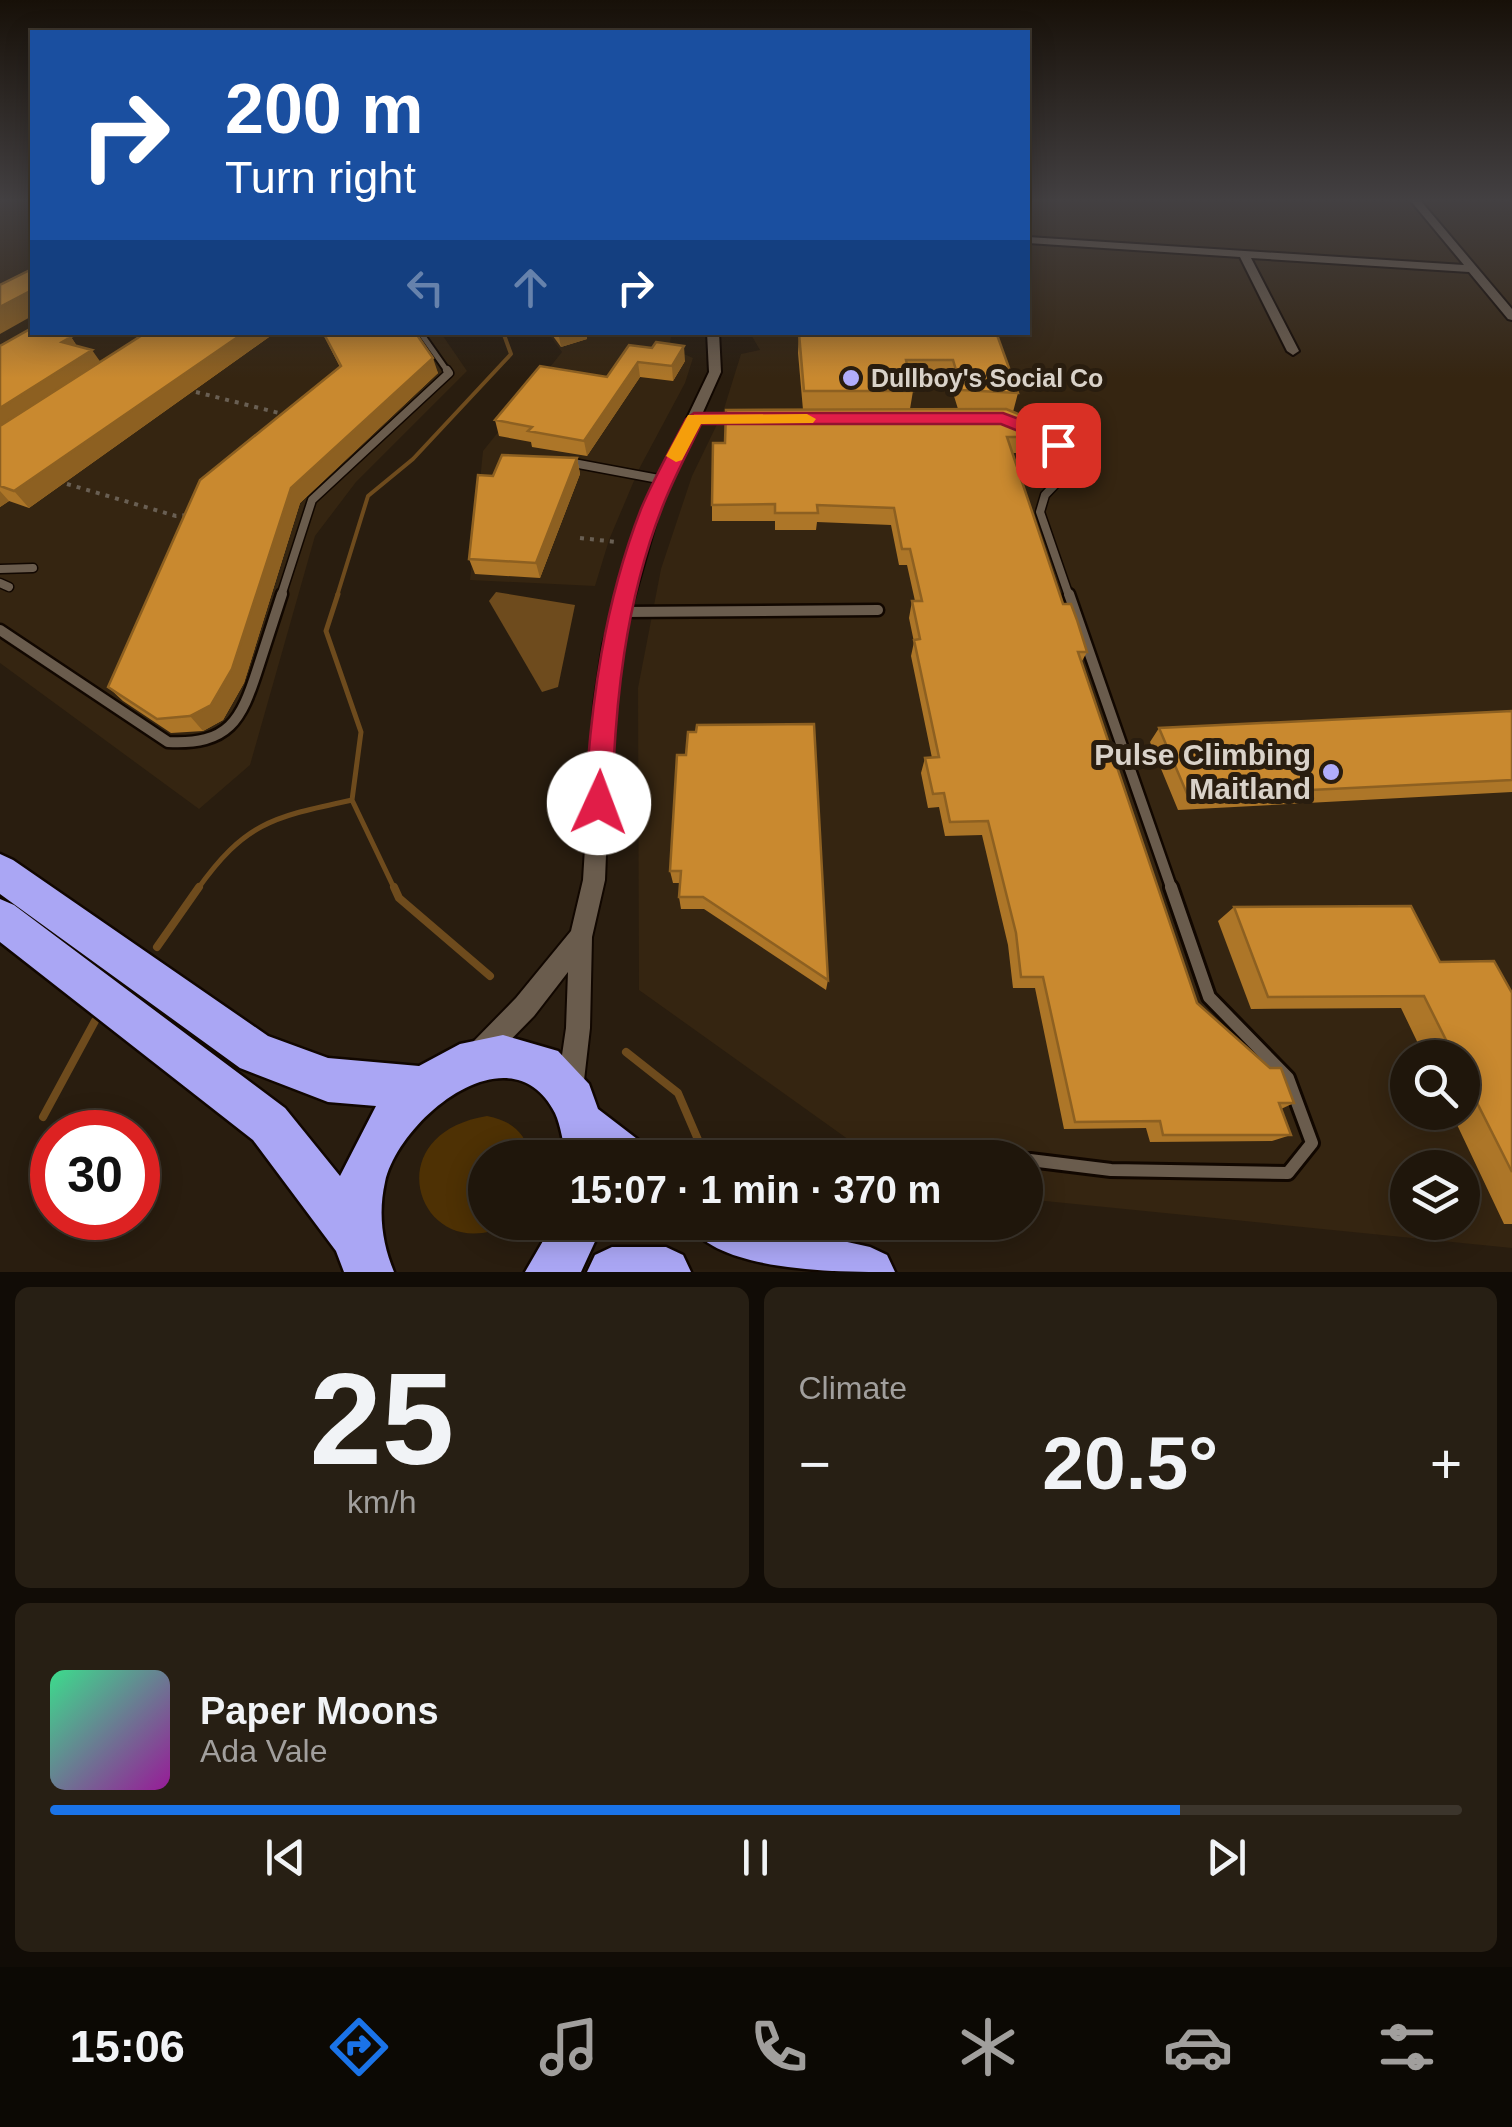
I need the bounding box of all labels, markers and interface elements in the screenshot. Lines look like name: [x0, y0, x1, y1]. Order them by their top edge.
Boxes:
icon: right: [60, 70, 190, 200]
text: 200 m: [225, 70, 423, 148]
text: Turn right: [225, 152, 416, 203]
icon: left: [398, 260, 453, 315]
icon: ahead: [503, 260, 558, 315]
icon: right: [608, 260, 663, 315]
place label: Dullboy's Social Co: [871, 364, 1103, 392]
marker: Dullboy's Social Co: [840, 367, 862, 389]
pin: [1016, 403, 1101, 488]
icon: arrive: [1031, 418, 1086, 473]
place label: Pulse Climbing Maitland: [1094, 738, 1311, 805]
position arrow: [547, 751, 651, 855]
marker: Pulse Climbing Maitland: [1320, 761, 1342, 783]
map controls: [1390, 1040, 1480, 1240]
button: search: [1390, 1040, 1480, 1130]
speed limit sign: 30: [30, 1110, 160, 1240]
button: layers: [1390, 1150, 1480, 1240]
text: 15:07 · 1 min · 370 m: [570, 1169, 941, 1211]
text: 25: [309, 1346, 454, 1492]
text: Climate: [799, 1370, 907, 1406]
text: 20.5°: [1042, 1421, 1218, 1505]
text: −: [799, 1433, 831, 1495]
text: +: [1430, 1433, 1462, 1495]
text: km/h: [347, 1484, 416, 1520]
text: Paper Moons: [200, 1690, 439, 1732]
text: Ada Vale: [200, 1733, 328, 1769]
icon: previous: [258, 1830, 313, 1885]
icon: pause: [728, 1830, 783, 1885]
icon: next: [1199, 1830, 1254, 1885]
icon: directions: [324, 2012, 394, 2082]
icon: music: [534, 2012, 604, 2082]
icon: phone: [744, 2012, 814, 2082]
icon: climate: [953, 2012, 1023, 2082]
icon: car: [1163, 2012, 1233, 2082]
icon: filters: [1372, 2012, 1442, 2082]
text: 15:06: [70, 2021, 185, 2072]

